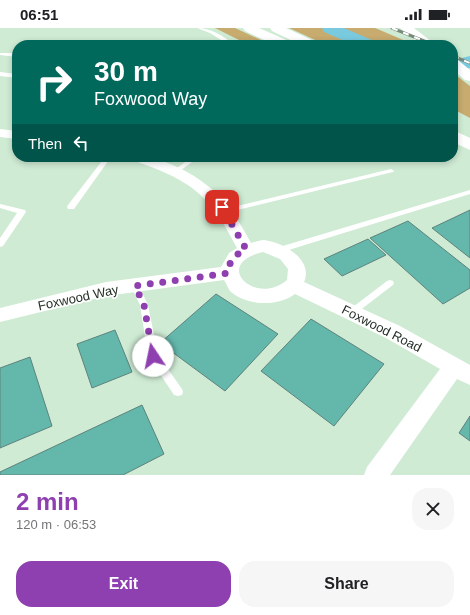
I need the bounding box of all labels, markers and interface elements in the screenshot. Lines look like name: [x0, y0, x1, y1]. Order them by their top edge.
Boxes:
text: 06:51: [20, 6, 58, 23]
icon: right: [28, 56, 80, 108]
text: 30 m: [94, 56, 158, 87]
text: Foxwood Way: [94, 89, 207, 109]
icon: left: [70, 132, 92, 154]
text: Then: [28, 135, 62, 152]
pin: [205, 190, 239, 224]
icon: arrive: [211, 196, 233, 218]
street label: Foxwood Way: [36, 282, 120, 313]
street label: Foxwood Road: [339, 302, 424, 355]
position arrow: [132, 335, 174, 377]
text: 2 min: [16, 488, 79, 515]
button: close: [412, 488, 454, 530]
text: 120 m · 06:53: [16, 517, 96, 532]
button: Exit: [16, 561, 231, 607]
button: Share: [239, 561, 454, 607]

